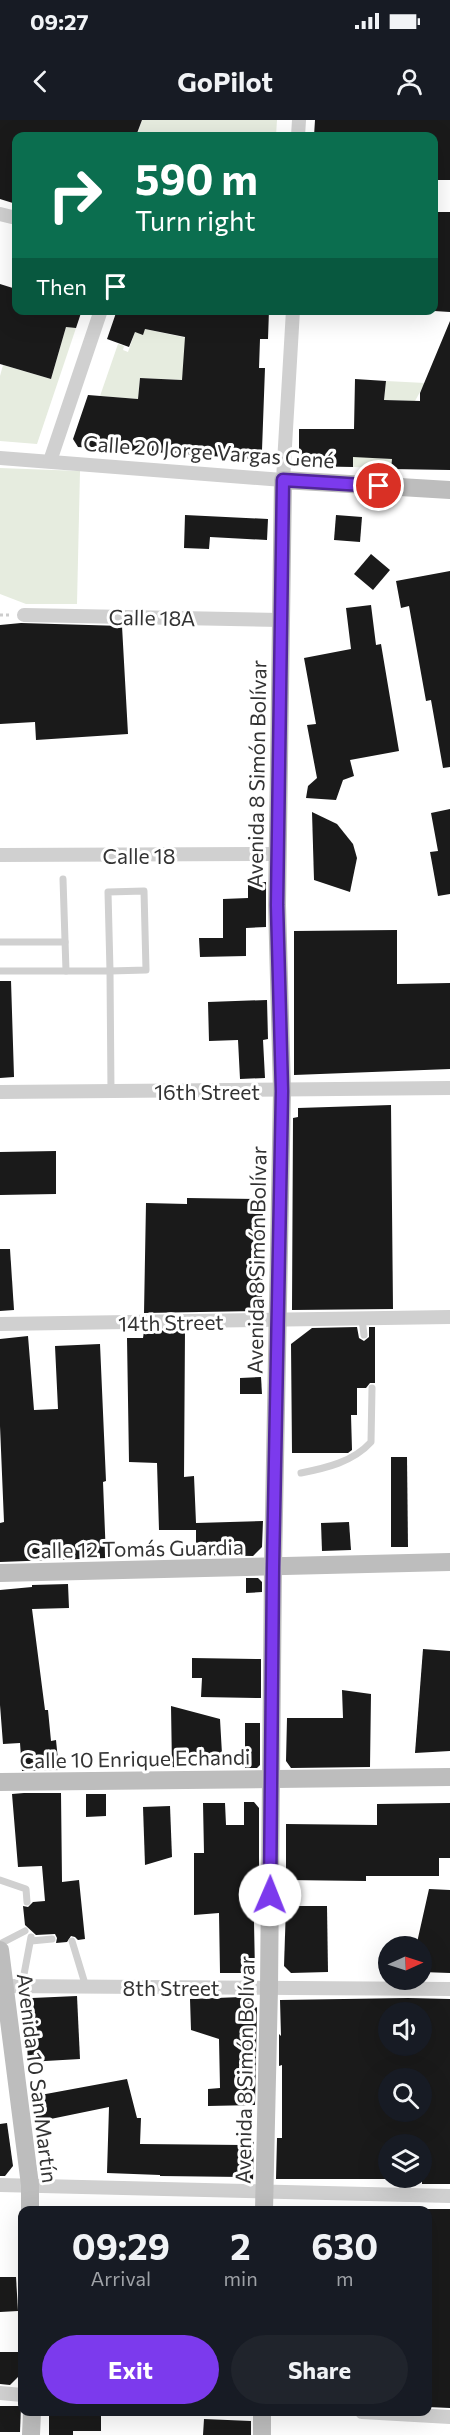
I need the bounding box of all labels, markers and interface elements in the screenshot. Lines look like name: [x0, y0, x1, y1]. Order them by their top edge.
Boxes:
text: 09:27: [30, 8, 88, 35]
icon: back: [24, 65, 57, 98]
text: GoPilot: [177, 65, 273, 98]
icon: person: [393, 65, 426, 98]
text: 590 m: [135, 152, 258, 204]
icon: right: [36, 156, 114, 234]
text: Turn right: [135, 204, 255, 237]
icon: arrive: [99, 270, 132, 303]
text: Then: [36, 273, 87, 300]
street label: Calle 20 Jorge Vargas Gené: [83, 430, 335, 472]
pin: [353, 460, 404, 511]
icon: arrive: [362, 469, 395, 502]
street label: Calle 18A: [108, 604, 196, 630]
street label: Avenida 8 Simón Bolívar: [242, 660, 270, 888]
street label: Calle 18: [103, 843, 175, 868]
street label: 16th Street: [154, 1079, 260, 1104]
street label: Avenida 8 Simón Bolívar: [242, 1146, 270, 1374]
street label: 14th Street: [118, 1309, 224, 1335]
street label: Calle 12 Tomás Guardia: [26, 1534, 244, 1562]
street label: Calle 10 Enrique Echandi: [19, 1743, 251, 1773]
position arrow: [238, 1863, 302, 1927]
north arrow: [378, 1936, 432, 1990]
map controls: [378, 1936, 432, 2188]
street label: Avenida 8 Simón Bolívar: [230, 1956, 258, 2184]
street label: Avenida 10 San Martín: [13, 1972, 63, 2184]
street label: 8th Street: [123, 1975, 219, 2000]
button: sound: [378, 2002, 432, 2056]
button: search: [378, 2068, 432, 2122]
button: layers: [378, 2134, 432, 2188]
text: 09:29: [72, 2223, 170, 2267]
text: 2: [230, 2223, 251, 2267]
text: 630: [311, 2223, 378, 2267]
text: Arrival: [91, 2266, 151, 2290]
text: min: [224, 2266, 258, 2290]
text: m: [336, 2266, 354, 2290]
button: Exit: [42, 2335, 219, 2404]
button: Share: [231, 2335, 408, 2404]

